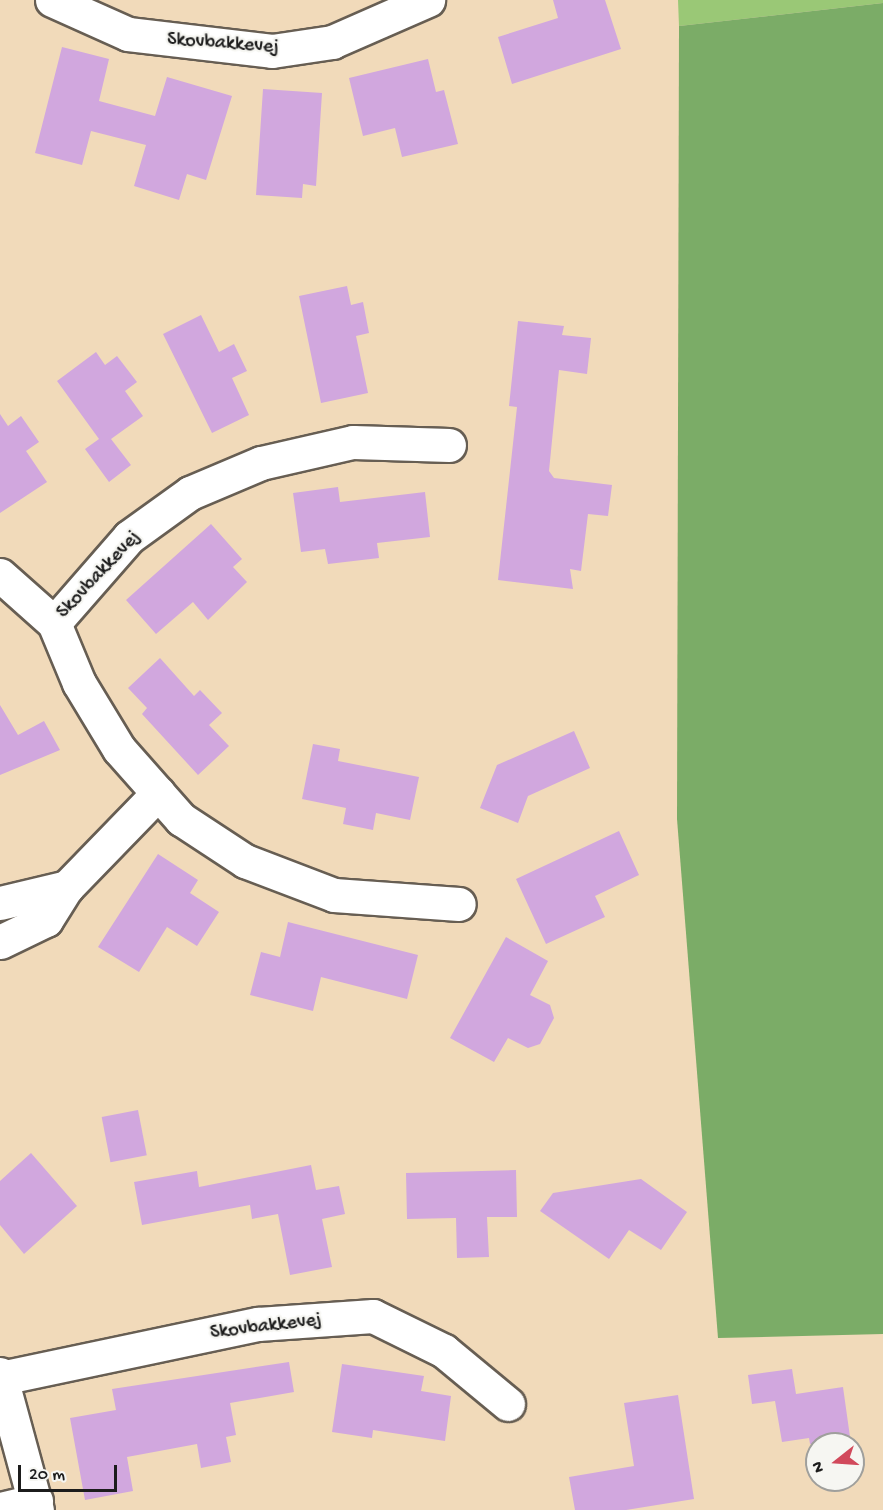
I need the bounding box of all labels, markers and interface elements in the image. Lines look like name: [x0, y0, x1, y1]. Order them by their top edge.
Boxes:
street label: Skovbakkevej: [166, 28, 280, 60]
street label: Skovbakkevej: [52, 526, 146, 624]
street label: Skovbakkevej: [209, 1308, 323, 1346]
north arrow: [805, 1432, 865, 1492]
scale bar: [21, 1453, 120, 1491]
text: N: [809, 1459, 830, 1475]
text: 20 m: [29, 1465, 65, 1486]

